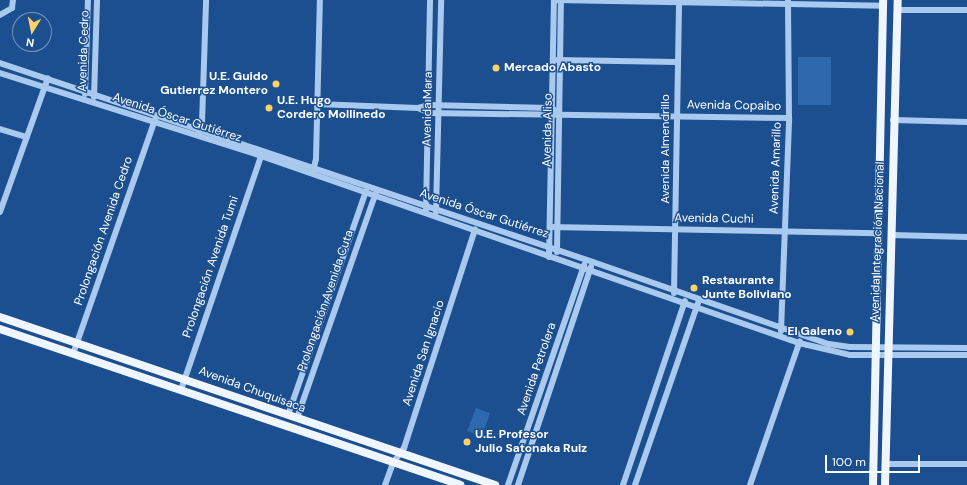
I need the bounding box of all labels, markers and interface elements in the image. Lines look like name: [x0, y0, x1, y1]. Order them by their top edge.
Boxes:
street label: Avenida Cedro: [75, 10, 93, 92]
north arrow: [12, 12, 52, 52]
text: N: [25, 35, 35, 50]
place label: Mercado Abasto: [504, 61, 601, 75]
marker: Mercado Abasto: [491, 63, 501, 73]
place label: U.E. Guido Gutierrez Montero: [160, 70, 268, 98]
street label: Avenida Mara: [420, 71, 436, 147]
marker: U.E. Guido Gutierrez Montero: [271, 79, 281, 89]
street label: Avenida Óscar Gutiérrez: [111, 90, 243, 146]
street label: Avenida Aliso: [540, 93, 556, 167]
place label: U.E. Hugo Cordero Mollinedo: [277, 94, 385, 122]
street label: Avenida Almendrillo: [659, 94, 673, 204]
street label: Avenida Copaibo: [687, 98, 781, 114]
marker: U.E. Hugo Cordero Mollinedo: [264, 103, 274, 113]
street label: Avenida Amarillo: [767, 122, 785, 214]
street label: Prolongación Avenida Cedro: [72, 155, 136, 307]
street label: Avenida Integración Nacional: [868, 161, 888, 323]
street label: Avenida Óscar Gutiérrez: [418, 186, 550, 242]
street label: Prolongación Avenida Tumi: [180, 194, 242, 340]
street label: Avenida Cuchi: [674, 211, 754, 227]
street label: Prolongación Avenida Cuta: [295, 228, 357, 374]
place label: Restaurante Junte Boliviano: [702, 274, 792, 302]
marker: Restaurante Junte Boliviano: [689, 283, 699, 293]
street label: Avenida San Ignacio: [400, 298, 448, 408]
street label: Avenida Petrolera: [514, 321, 560, 417]
place label: El Galeno: [787, 325, 842, 339]
marker: El Galeno: [845, 327, 855, 337]
street label: Avenida Chuquisaca: [197, 364, 307, 416]
place label: U.E. Profesor Julio Satonaka Ruiz: [475, 428, 587, 456]
marker: U.E. Profesor Julio Satonaka Ruiz: [462, 437, 472, 447]
scale bar: [827, 447, 922, 473]
text: 100 m: [832, 454, 866, 470]

